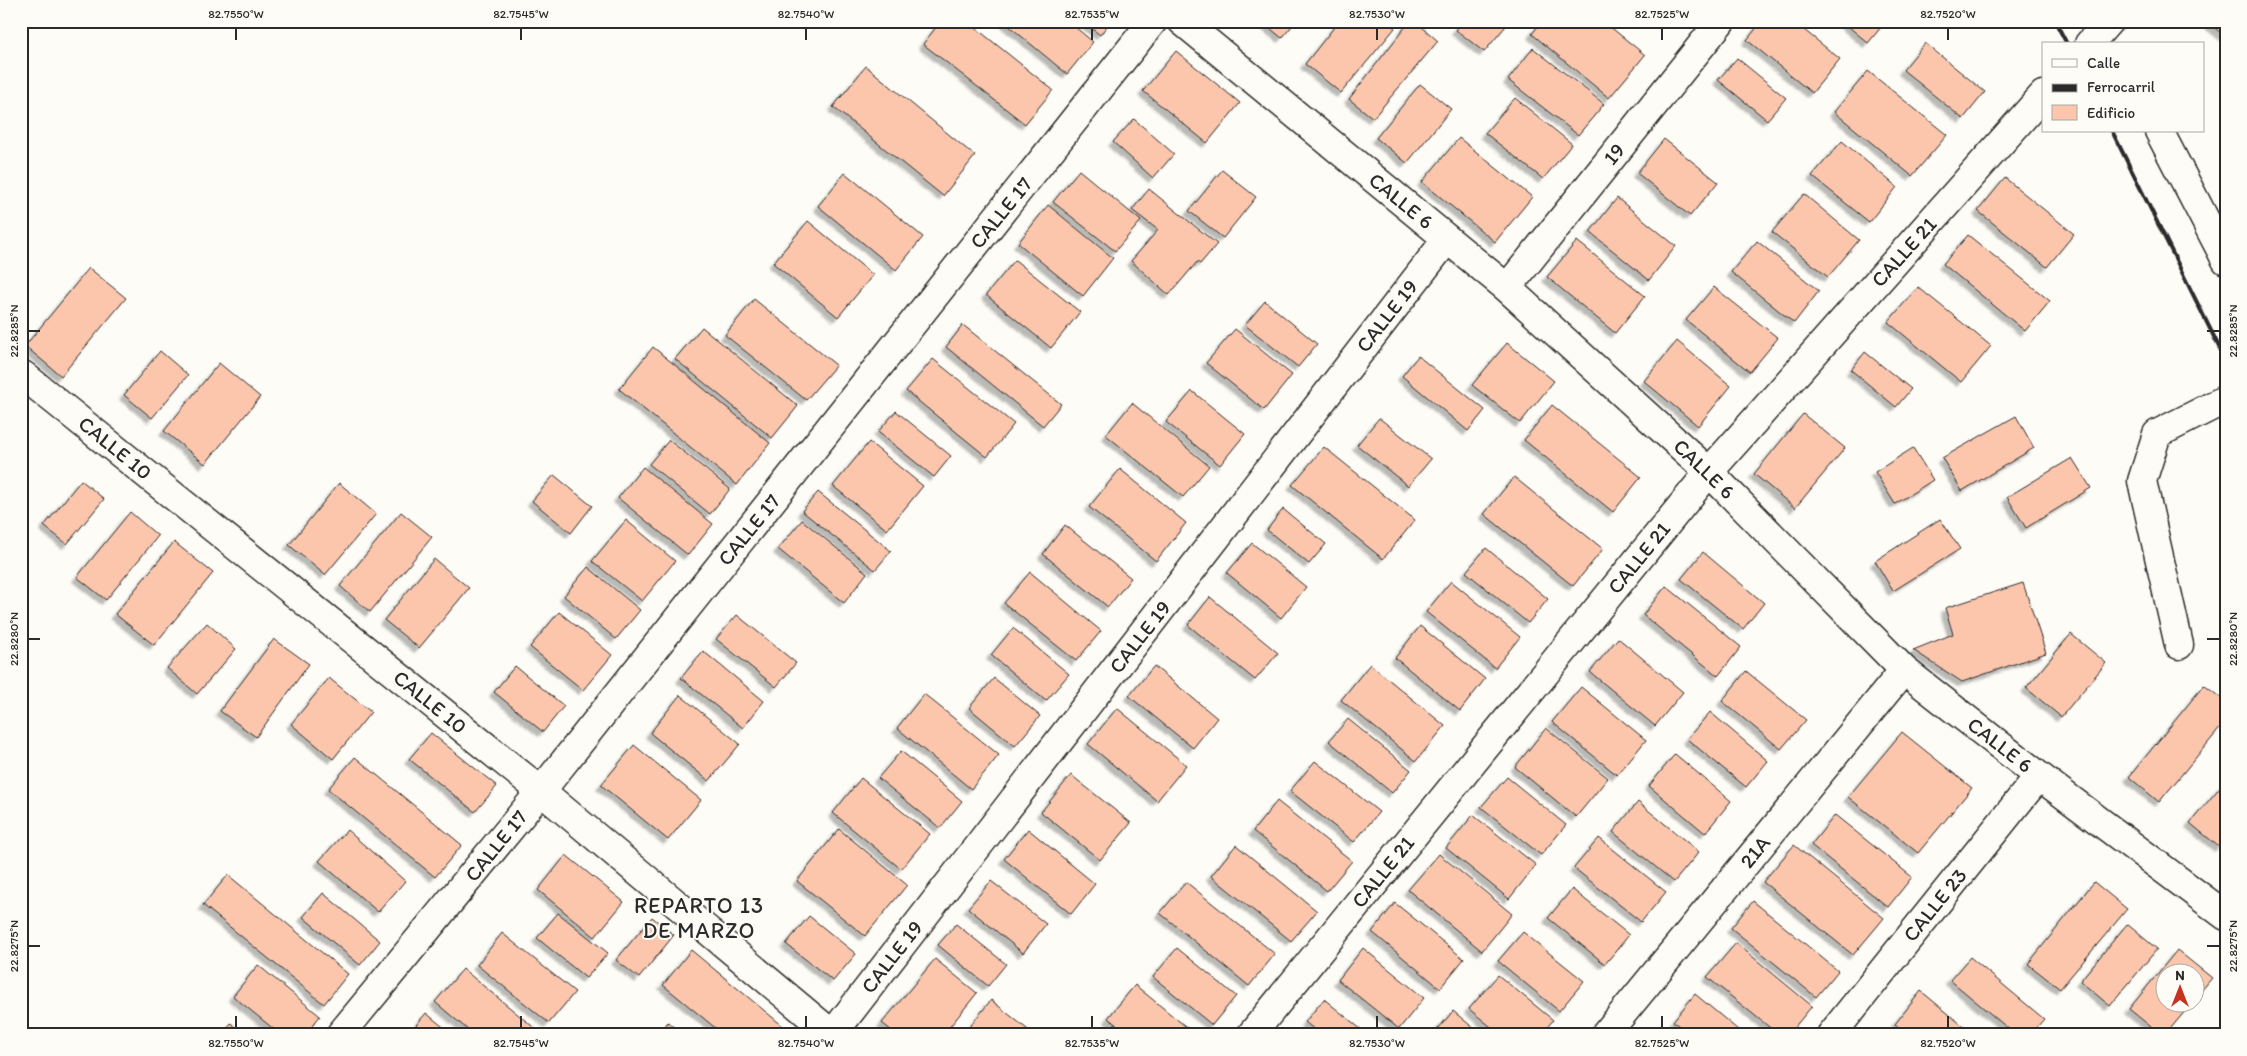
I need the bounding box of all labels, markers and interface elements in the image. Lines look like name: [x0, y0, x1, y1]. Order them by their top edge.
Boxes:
text: 82.7550°W: [208, 7, 264, 21]
text: 82.7545°W: [493, 7, 549, 21]
text: 82.7540°W: [778, 7, 834, 21]
text: 82.7535°W: [1065, 7, 1119, 21]
text: 82.7530°W: [1349, 7, 1405, 21]
text: 82.7525°W: [1635, 7, 1689, 21]
text: 82.7520°W: [1920, 7, 1976, 21]
legend: [2042, 42, 2204, 132]
text: Calle: [2087, 54, 2120, 72]
text: Ferrocarril: [2087, 78, 2156, 96]
text: Edificio: [2087, 104, 2135, 122]
street label: 19: [1597, 138, 1630, 170]
street label: CALLE 6: [1364, 167, 1439, 234]
street label: CALLE 17: [964, 172, 1037, 254]
street label: CALLE 21: [1866, 211, 1942, 292]
street label: CALLE 19: [1350, 274, 1423, 357]
text: 22.8285°N: [7, 305, 21, 357]
text: 22.8285°N: [2226, 305, 2240, 357]
street label: CALLE 10: [74, 410, 157, 485]
street label: CALLE 6: [1668, 433, 1740, 504]
street label: CALLE 17: [712, 489, 785, 571]
street label: CALLE 21: [1602, 516, 1675, 599]
street label: CALLE 19: [1103, 595, 1176, 678]
text: 22.8280°N: [7, 612, 21, 666]
text: 22.8280°N: [2226, 612, 2240, 666]
street label: CALLE 10: [389, 664, 472, 739]
street label: CALLE 6: [1963, 711, 2038, 778]
street label: CALLE 17: [459, 805, 532, 887]
street label: CALLE 21: [1346, 830, 1419, 913]
street label: 21A: [1734, 830, 1775, 873]
street label: CALLE 23: [1897, 863, 1972, 946]
district label: REPARTO 13 DE MARZO: [634, 892, 764, 944]
street label: CALLE 19: [855, 915, 928, 998]
text: 22.8275°N: [7, 920, 21, 972]
text: 22.8275°N: [2226, 920, 2240, 972]
north arrow: [2154, 964, 2204, 1014]
text: N: [2175, 967, 2185, 984]
text: 82.7550°W: [208, 1036, 264, 1050]
text: 82.7545°W: [493, 1036, 549, 1050]
text: 82.7540°W: [778, 1036, 834, 1050]
text: 82.7535°W: [1065, 1036, 1119, 1050]
text: 82.7530°W: [1349, 1036, 1405, 1050]
text: 82.7525°W: [1635, 1036, 1689, 1050]
text: 82.7520°W: [1920, 1036, 1976, 1050]

